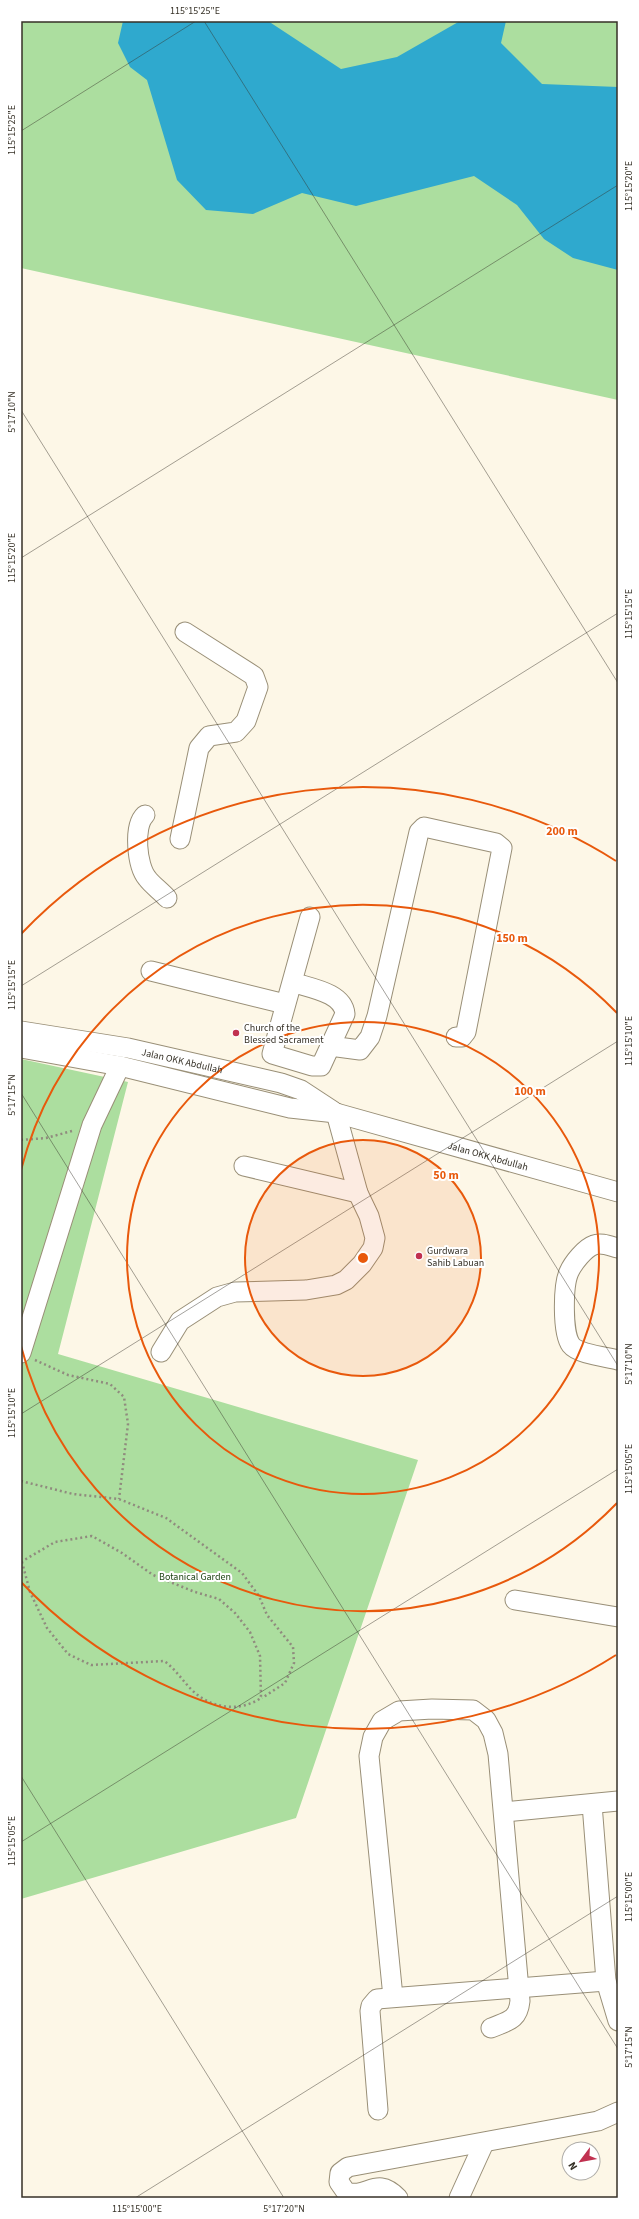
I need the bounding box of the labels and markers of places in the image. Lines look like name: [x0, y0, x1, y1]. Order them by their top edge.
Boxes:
place label: Church of the Blessed Sacrament: [244, 1021, 324, 1047]
marker: Church of the Blessed Sacrament: [231, 1028, 241, 1038]
place label: Gurdwara Sahib Labuan: [427, 1244, 484, 1270]
centre of rings: [356, 1251, 370, 1265]
marker: Gurdwara Sahib Labuan: [414, 1251, 424, 1261]

